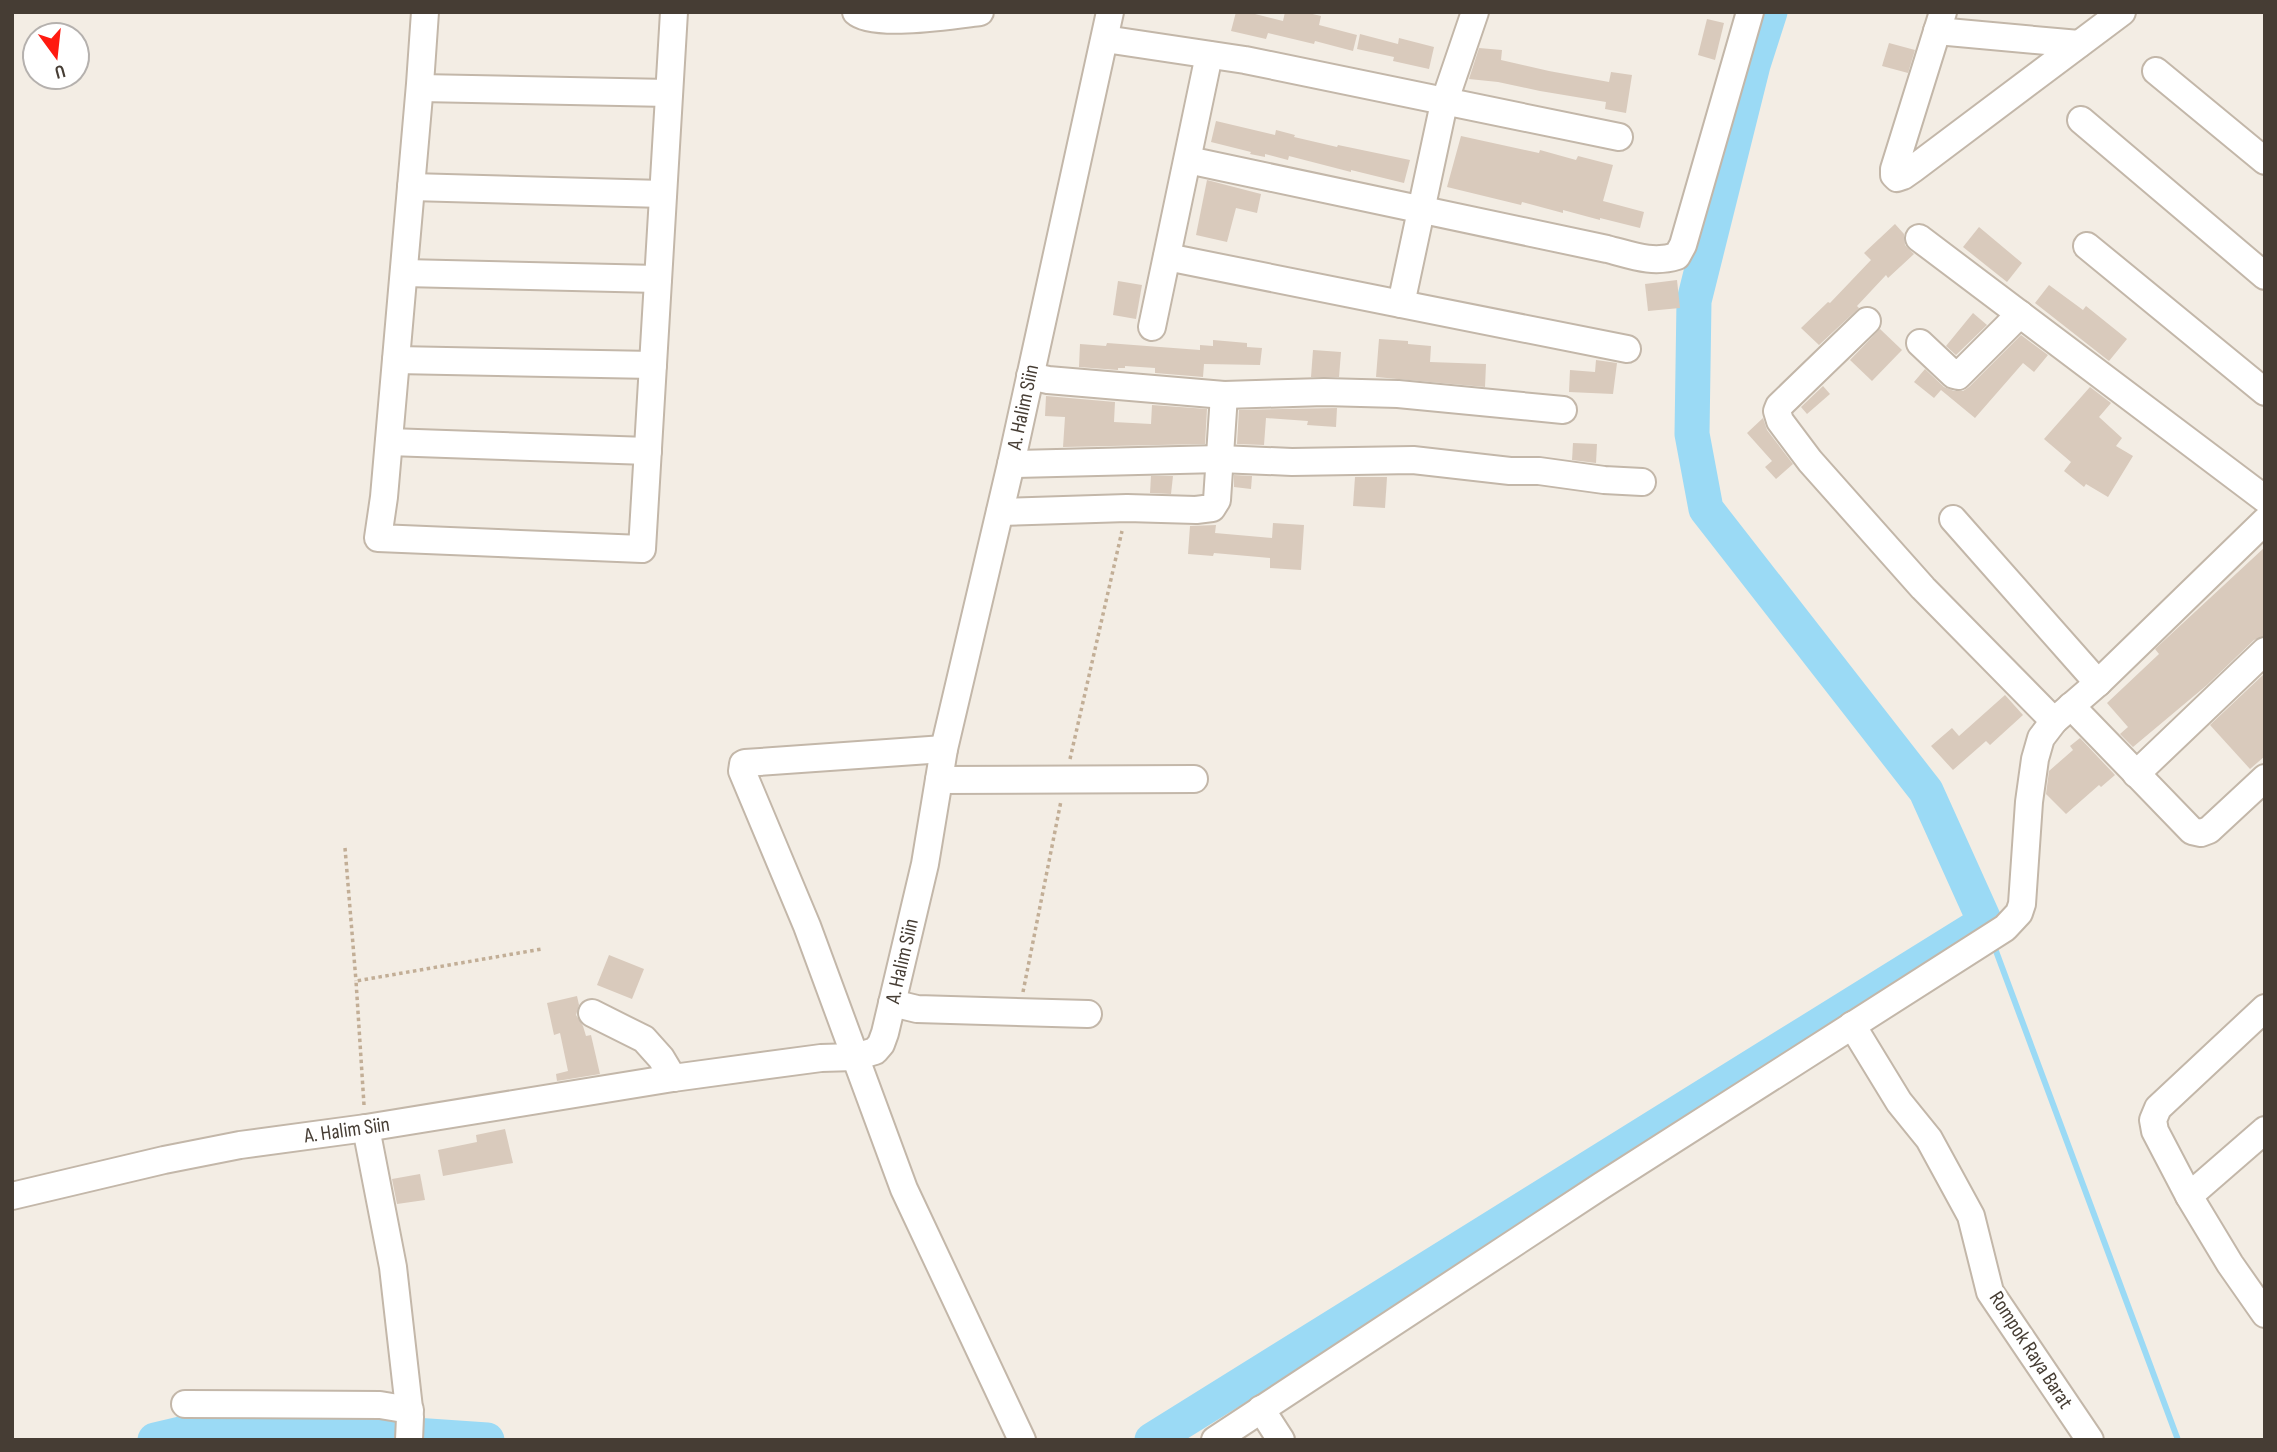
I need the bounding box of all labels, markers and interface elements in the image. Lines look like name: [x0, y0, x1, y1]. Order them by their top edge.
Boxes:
north arrow: [21, 21, 91, 91]
text: U: [52, 59, 68, 83]
street label: A. Halim Siin: [1002, 362, 1044, 453]
street label: A. Halim Siin: [880, 916, 924, 1007]
street label: A. Halim Siin: [302, 1112, 391, 1149]
street label: Rompok Raya Barat: [1984, 1287, 2078, 1413]

